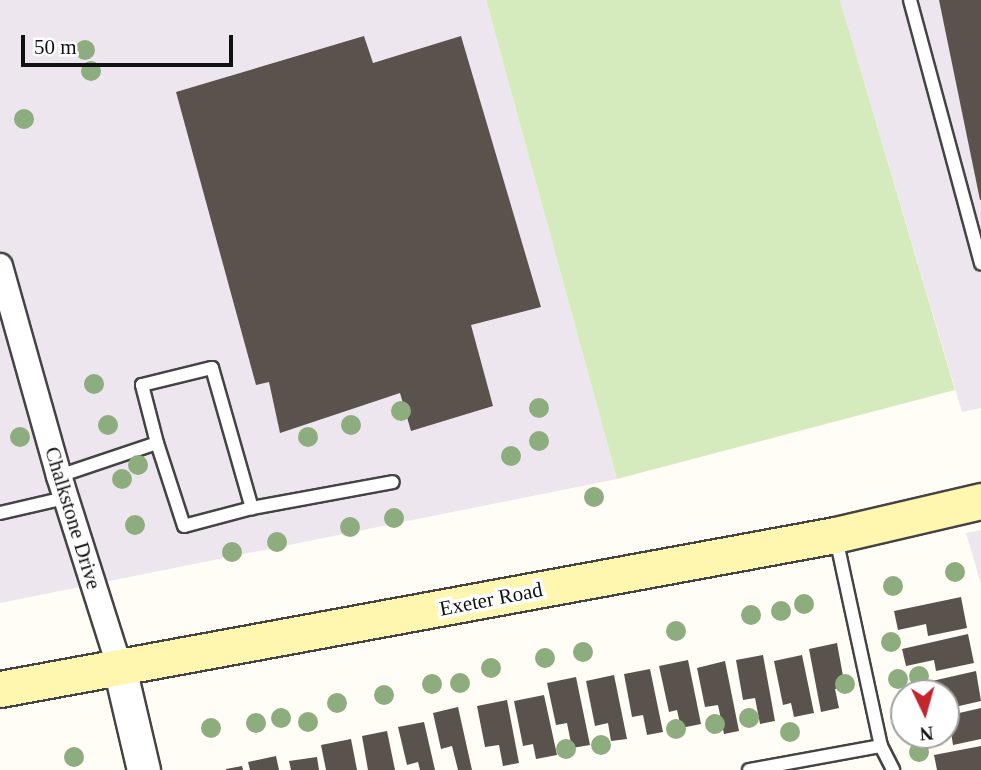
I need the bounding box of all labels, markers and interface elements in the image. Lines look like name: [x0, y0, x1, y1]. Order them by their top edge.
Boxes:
scale bar: [24, 21, 236, 65]
text: 50 m: [34, 35, 77, 59]
street label: Chalkstone Drive: [39, 444, 107, 592]
street label: Exeter Road: [437, 577, 545, 621]
north arrow: [890, 679, 960, 749]
text: N: [919, 722, 934, 744]

